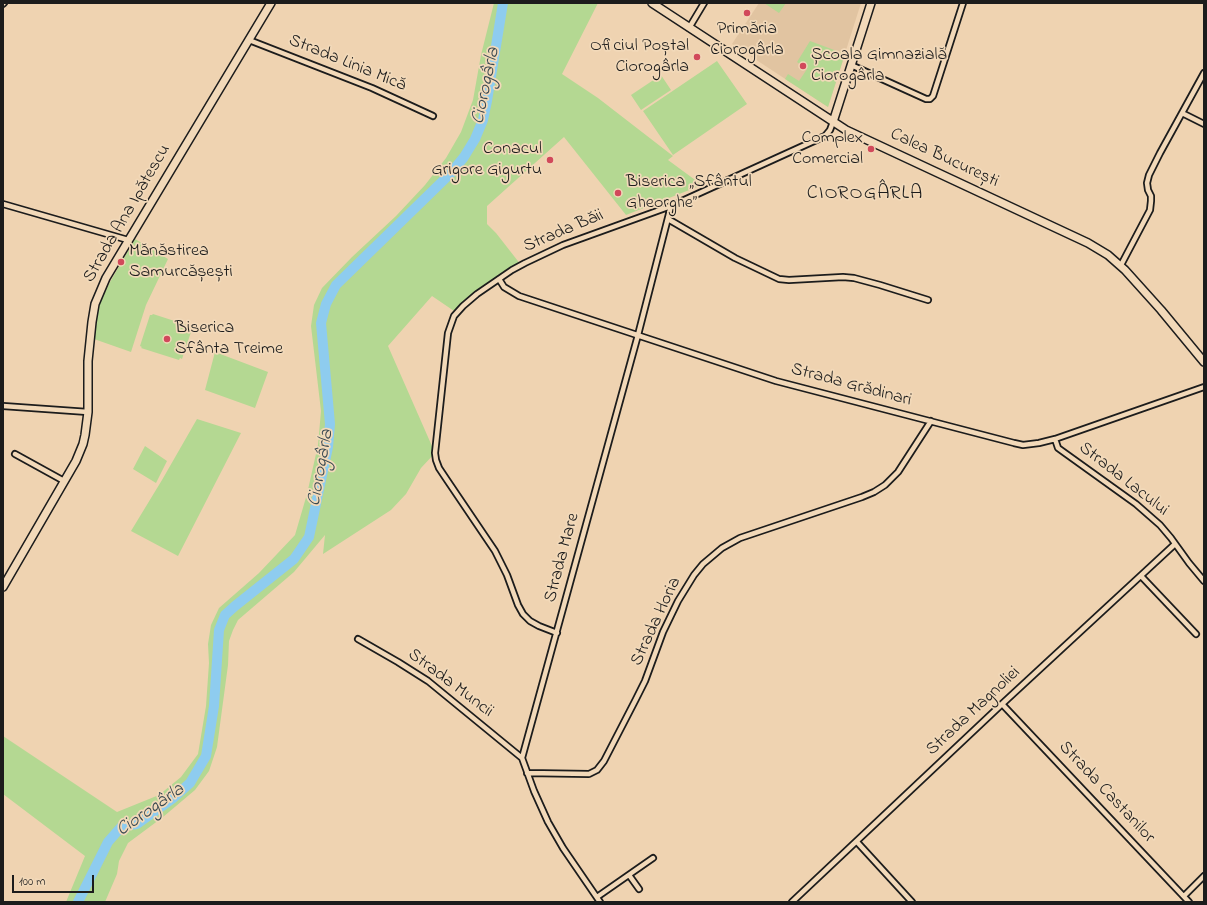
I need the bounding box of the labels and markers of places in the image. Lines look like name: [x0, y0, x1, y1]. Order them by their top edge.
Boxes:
marker: Primăria Ciorogârla: [742, 8, 752, 18]
place label: Primăria Ciorogârla: [710, 19, 784, 62]
place label: Oficiul Poștal Ciorogârla: [590, 36, 689, 78]
place label: Școala Gimnazială Ciorogârla: [811, 45, 947, 88]
marker: Oficiul Poștal Ciorogârla: [692, 52, 702, 62]
marker: Școala Gimnazială Ciorogârla: [798, 61, 808, 71]
place label: Complex Comercial: [792, 128, 863, 170]
place label: Conacul Grigore Gigurtu: [432, 139, 542, 182]
marker: Complex Comercial: [866, 144, 876, 154]
marker: Conacul Grigore Gigurtu: [545, 155, 555, 165]
place label: Biserica „Sfântul Gheorghe”: [626, 172, 752, 214]
marker: Biserica „Sfântul Gheorghe”: [613, 188, 623, 198]
place label: Mănăstirea Samurcășești: [129, 241, 233, 284]
marker: Mănăstirea Samurcășești: [116, 257, 126, 267]
place label: Biserica Sfânta Treime: [175, 318, 283, 360]
marker: Biserica Sfânta Treime: [162, 334, 172, 344]

